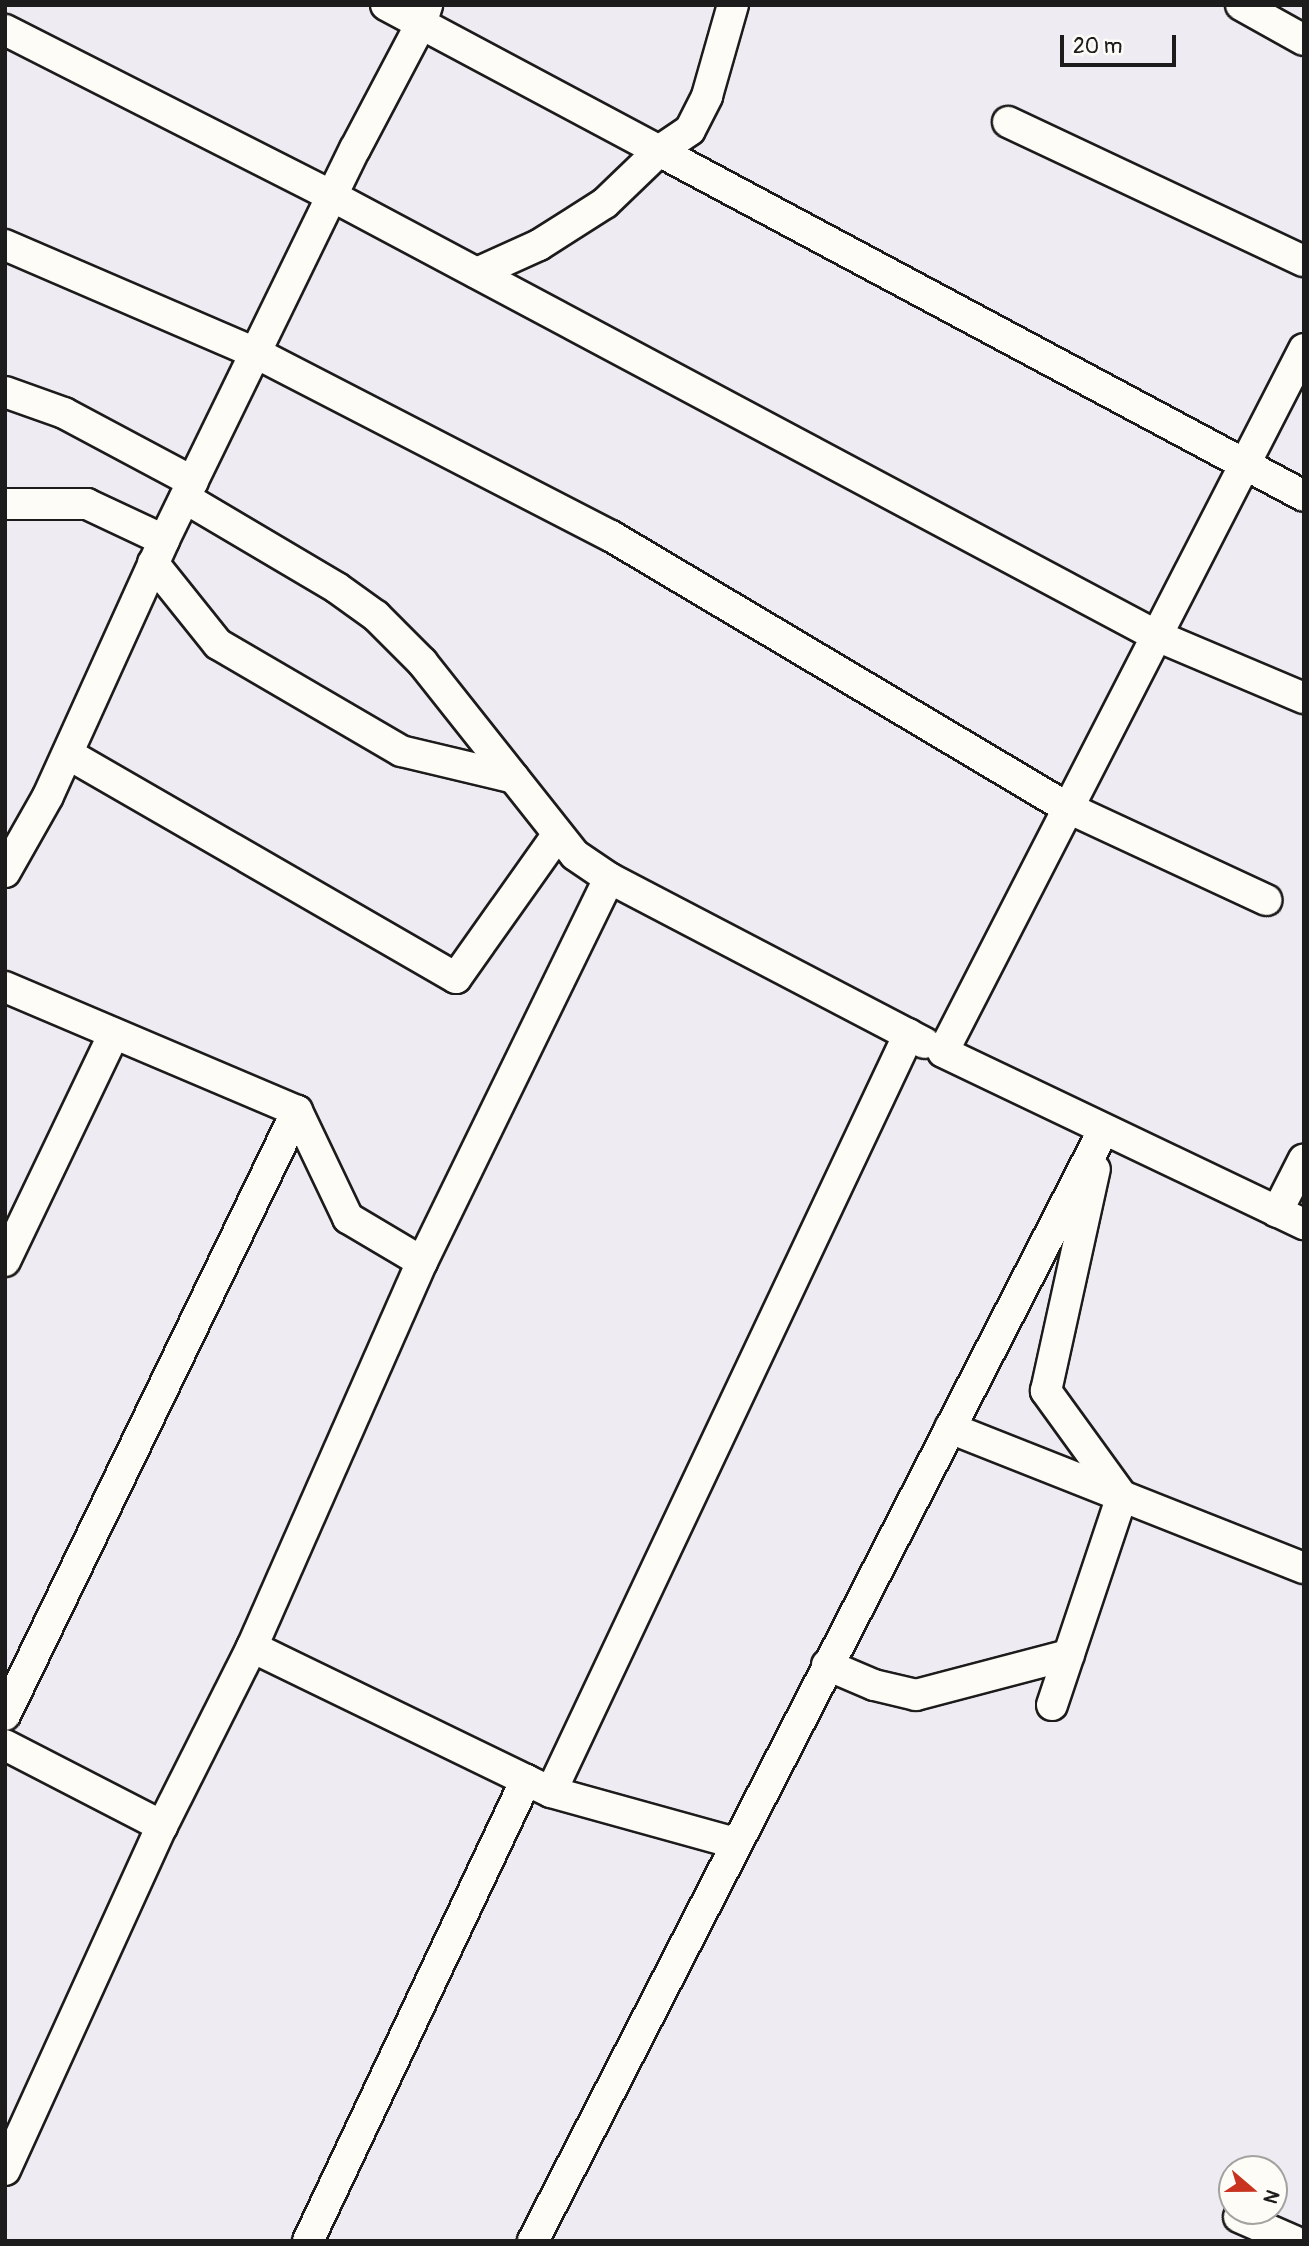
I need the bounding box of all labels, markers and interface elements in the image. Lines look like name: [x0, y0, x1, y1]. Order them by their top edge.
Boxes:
scale bar: [1064, 21, 1180, 65]
text: 20 m: [1073, 33, 1122, 60]
north arrow: [1218, 2155, 1288, 2225]
text: N: [1257, 2186, 1284, 2207]

